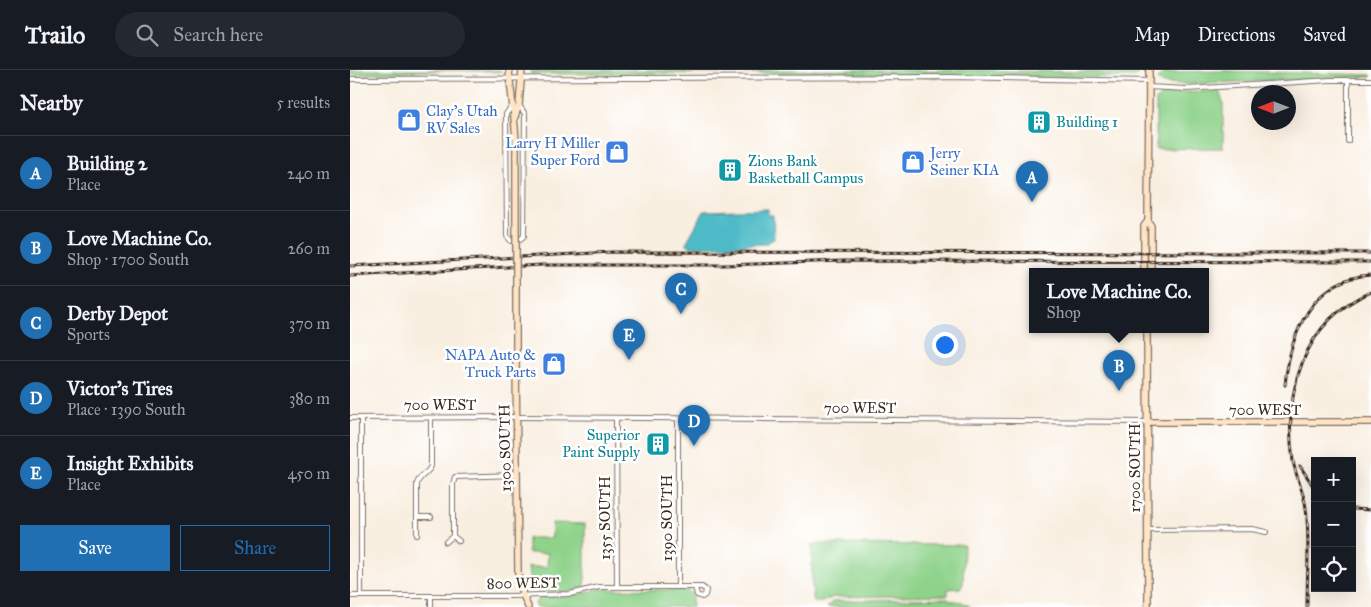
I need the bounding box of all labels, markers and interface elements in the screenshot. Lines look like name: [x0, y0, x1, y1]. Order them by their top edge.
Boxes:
search box: [115, 12, 465, 57]
text: Trailo: [25, 20, 85, 50]
icon: search: [133, 21, 161, 49]
text: Search here: [173, 23, 263, 46]
text: Map: [1134, 24, 1170, 46]
text: Directions: [1198, 24, 1275, 46]
text: Saved: [1303, 24, 1346, 46]
north arrow: [1251, 85, 1296, 130]
text: Nearby: [20, 90, 83, 116]
text: 5 results: [276, 93, 330, 112]
place label: Clay's Utah RV Sales: [426, 102, 498, 137]
shop icon: Clay's Utah RV Sales: [396, 107, 422, 133]
building icon: Building 1: [1026, 109, 1052, 135]
place label: Building 1: [1056, 113, 1118, 131]
place label: Larry H Miller Super Ford: [505, 134, 600, 169]
shop icon: Larry H Miller Super Ford: [604, 139, 630, 165]
place label: Jerry Seiner KIA: [928, 144, 999, 179]
shop icon: Jerry Seiner KIA: [900, 149, 926, 175]
text: Building 2: [67, 152, 147, 175]
place label: Zions Bank Basketball Campus: [748, 152, 863, 187]
building icon: Zions Bank Basketball Campus: [717, 157, 743, 183]
pin: A: [1016, 161, 1048, 202]
text: A: [31, 164, 41, 183]
text: 240 m: [287, 164, 330, 183]
text: Place: [67, 175, 101, 194]
text: Love Machine Co.: [67, 227, 212, 250]
text: B: [31, 239, 41, 258]
text: 260 m: [288, 239, 330, 258]
text: Shop · 1700 South: [67, 250, 189, 269]
popup: [1029, 268, 1209, 333]
pin: C: [665, 273, 697, 314]
text: Love Machine Co.: [1047, 280, 1191, 303]
text: Derby Depot: [67, 302, 168, 325]
text: Shop: [1047, 303, 1081, 322]
text: C: [31, 314, 41, 333]
text: 370 m: [289, 314, 330, 333]
pin: E: [613, 319, 645, 360]
text: Sports: [67, 325, 110, 344]
your location: [932, 332, 958, 358]
place label: NAPA Auto & Truck Parts: [445, 346, 536, 381]
pin: B: [1103, 350, 1135, 391]
shop icon: NAPA Auto & Truck Parts: [541, 351, 567, 377]
text: Victor's Tires: [67, 377, 173, 400]
text: D: [30, 389, 42, 408]
text: 380 m: [289, 389, 330, 408]
street label: 700 WEST: [404, 396, 476, 414]
street label: 700 WEST: [824, 399, 896, 417]
text: Place · 1390 South: [67, 400, 186, 419]
street label: 700 WEST: [1229, 401, 1301, 419]
street label: 1300 SOUTH: [495, 404, 515, 492]
pin: D: [678, 405, 710, 446]
street label: 1700 SOUTH: [1126, 423, 1144, 513]
place label: Superior Paint Supply: [562, 426, 641, 461]
building icon: Superior Paint Supply: [645, 431, 671, 457]
text: Insight Exhibits: [67, 452, 193, 475]
map controls: [1311, 457, 1356, 592]
button: +: [1311, 457, 1356, 502]
text: E: [30, 464, 42, 483]
text: 450 m: [287, 464, 330, 483]
text: Place: [67, 475, 101, 494]
street label: 1390 SOUTH: [658, 475, 676, 561]
street label: 1355 SOUTH: [596, 476, 614, 560]
button: −: [1311, 502, 1356, 547]
button: Save: [20, 525, 170, 571]
button: Share: [180, 525, 330, 571]
button: locate: [1311, 547, 1356, 592]
street label: 800 WEST: [487, 573, 559, 593]

